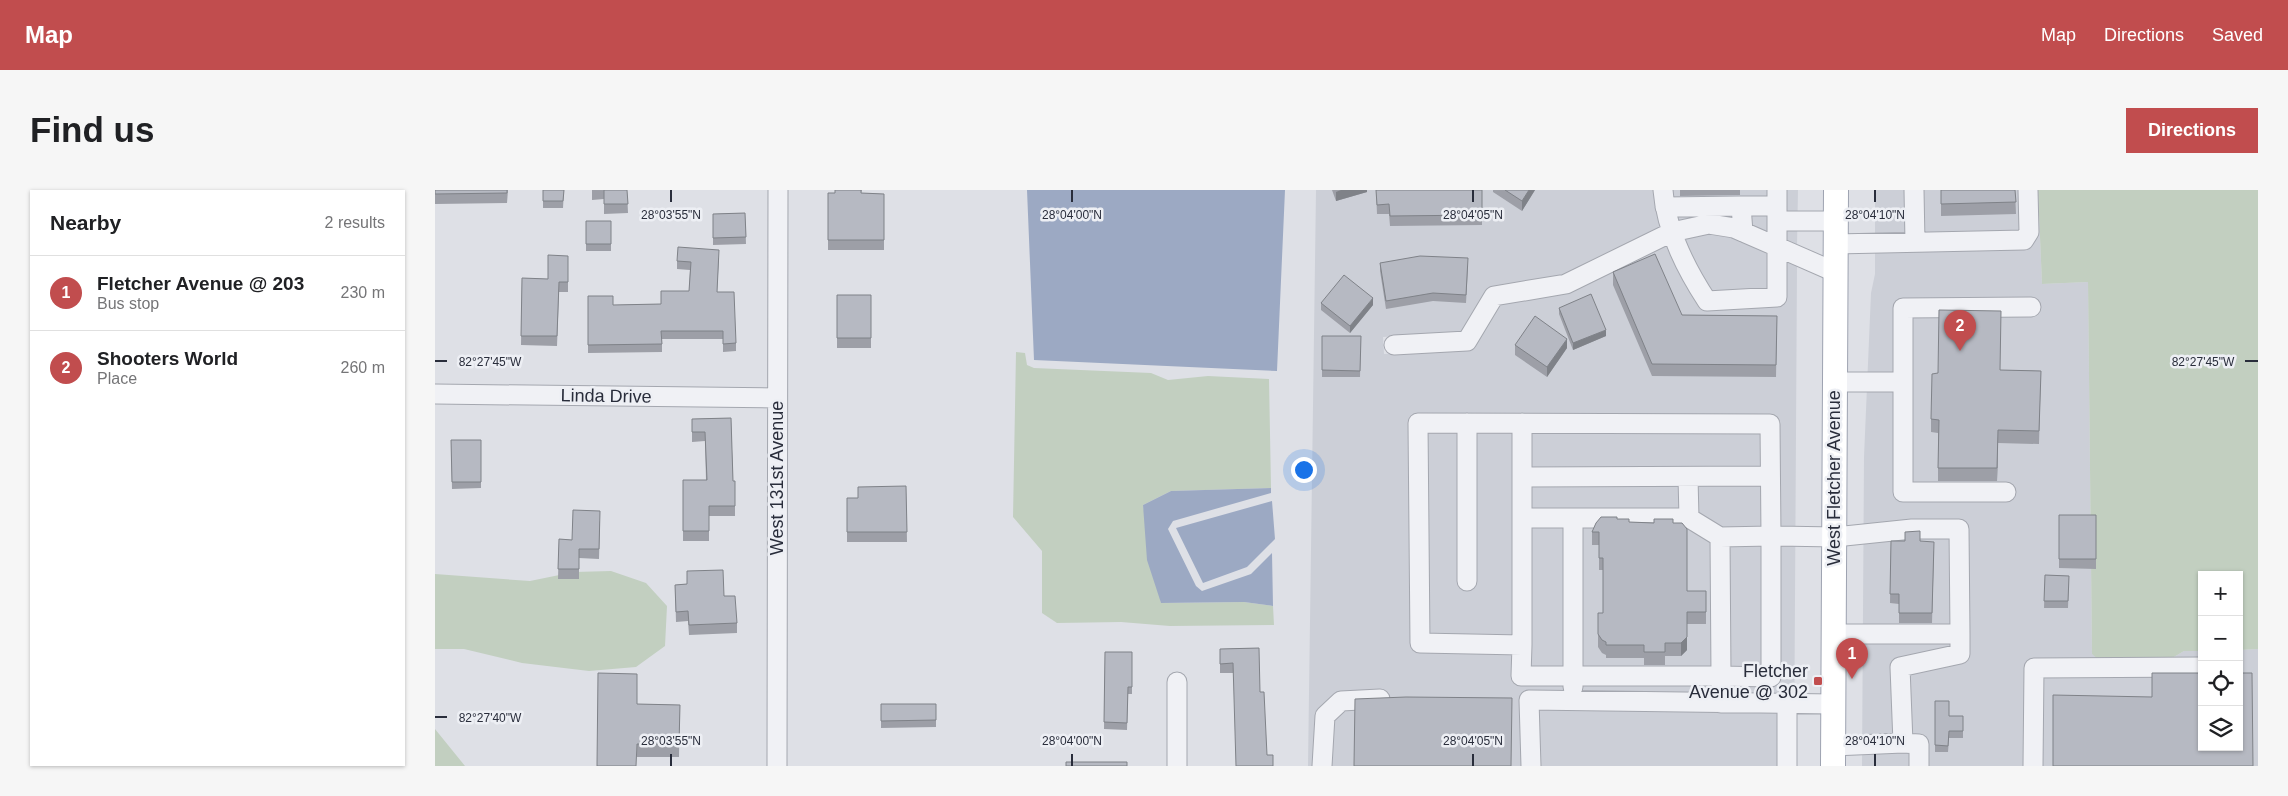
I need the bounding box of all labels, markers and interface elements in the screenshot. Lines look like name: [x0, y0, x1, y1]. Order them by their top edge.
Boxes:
text: Map: [25, 21, 73, 48]
text: Map: [2041, 25, 2076, 45]
text: Directions: [2104, 25, 2184, 45]
text: Saved: [2212, 25, 2263, 45]
button: Directions: [2126, 108, 2258, 153]
text: Find us: [30, 110, 154, 149]
text: 28°03'55"N: [641, 208, 701, 222]
text: 28°04'00"N: [1042, 208, 1102, 222]
text: 28°04'05"N: [1443, 208, 1503, 222]
text: 28°04'10"N: [1845, 208, 1905, 222]
text: Nearby: [50, 211, 121, 234]
text: 2 results: [325, 214, 385, 231]
text: Fletcher Avenue @ 203: [97, 273, 304, 294]
text: 1: [62, 284, 70, 301]
text: 230 m: [341, 284, 385, 301]
text: Bus stop: [97, 295, 159, 312]
pin: 2: [1944, 310, 1976, 351]
text: Shooters World: [97, 348, 238, 369]
text: 82°27'45"W: [459, 355, 522, 369]
text: 82°27'45"W: [2172, 355, 2235, 369]
text: 2: [62, 359, 70, 376]
text: 260 m: [341, 359, 385, 376]
text: Place: [97, 370, 137, 387]
street label: Linda Drive: [560, 385, 652, 407]
street label: West Fletcher Avenue: [1824, 390, 1844, 566]
street label: West 131st Avenue: [767, 401, 787, 555]
your location: [1291, 457, 1317, 483]
map controls: [2198, 571, 2243, 751]
button: +: [2198, 571, 2243, 616]
button: −: [2198, 616, 2243, 661]
pin: 1: [1836, 638, 1868, 679]
place label: Fletcher Avenue @ 302: [1689, 661, 1808, 702]
button: locate: [2198, 661, 2243, 706]
marker: Fletcher Avenue @ 302: [1812, 675, 1824, 687]
button: layers: [2198, 706, 2243, 751]
text: 82°27'40"W: [459, 711, 522, 725]
text: 28°03'55"N: [641, 734, 701, 748]
text: 28°04'00"N: [1042, 734, 1102, 748]
text: 28°04'05"N: [1443, 734, 1503, 748]
text: 28°04'10"N: [1845, 734, 1905, 748]

